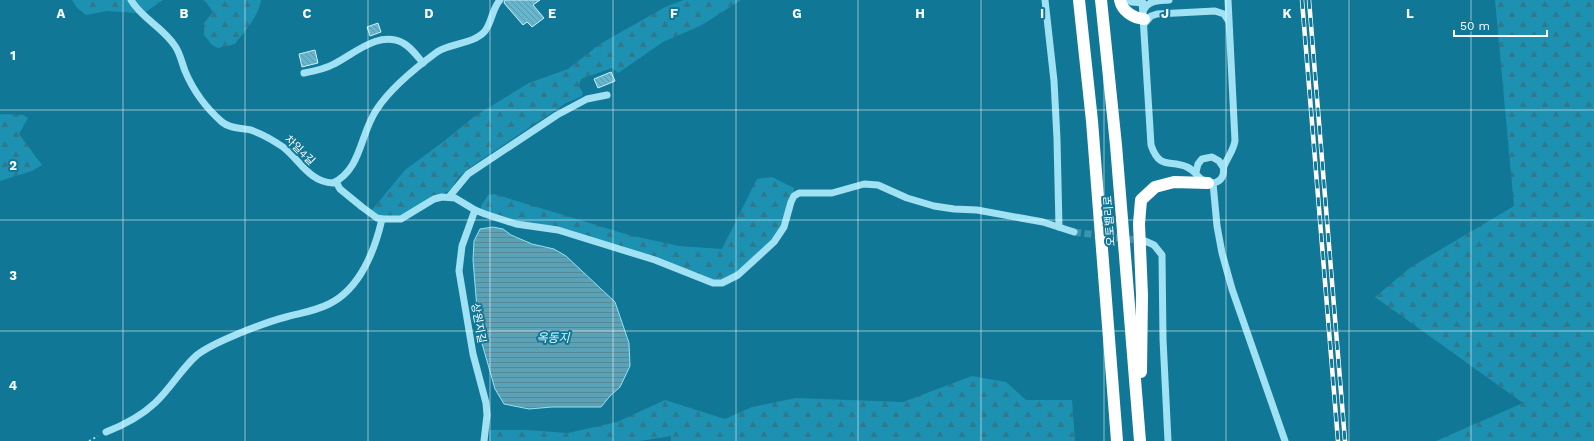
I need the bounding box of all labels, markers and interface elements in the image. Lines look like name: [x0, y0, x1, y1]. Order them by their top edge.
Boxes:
text: A: [57, 6, 66, 21]
text: B: [180, 6, 189, 21]
text: C: [303, 6, 312, 21]
text: D: [424, 6, 434, 21]
text: E: [548, 6, 556, 21]
text: F: [670, 6, 678, 21]
text: G: [792, 6, 802, 21]
text: H: [915, 6, 925, 21]
text: I: [1040, 6, 1044, 21]
text: J: [1161, 6, 1169, 21]
text: K: [1282, 6, 1292, 21]
text: L: [1406, 6, 1414, 21]
scale bar: [1454, 12, 1547, 38]
text: 50 m: [1460, 19, 1490, 33]
text: 1: [10, 48, 16, 63]
street label: 차일4길: [282, 133, 318, 168]
text: 2: [9, 158, 17, 173]
street label: 오토밸리로: [1101, 195, 1118, 247]
text: 3: [9, 268, 17, 283]
street label: 상원지길: [469, 302, 488, 344]
water label: 옥동지: [536, 331, 571, 345]
text: 4: [9, 378, 18, 393]

